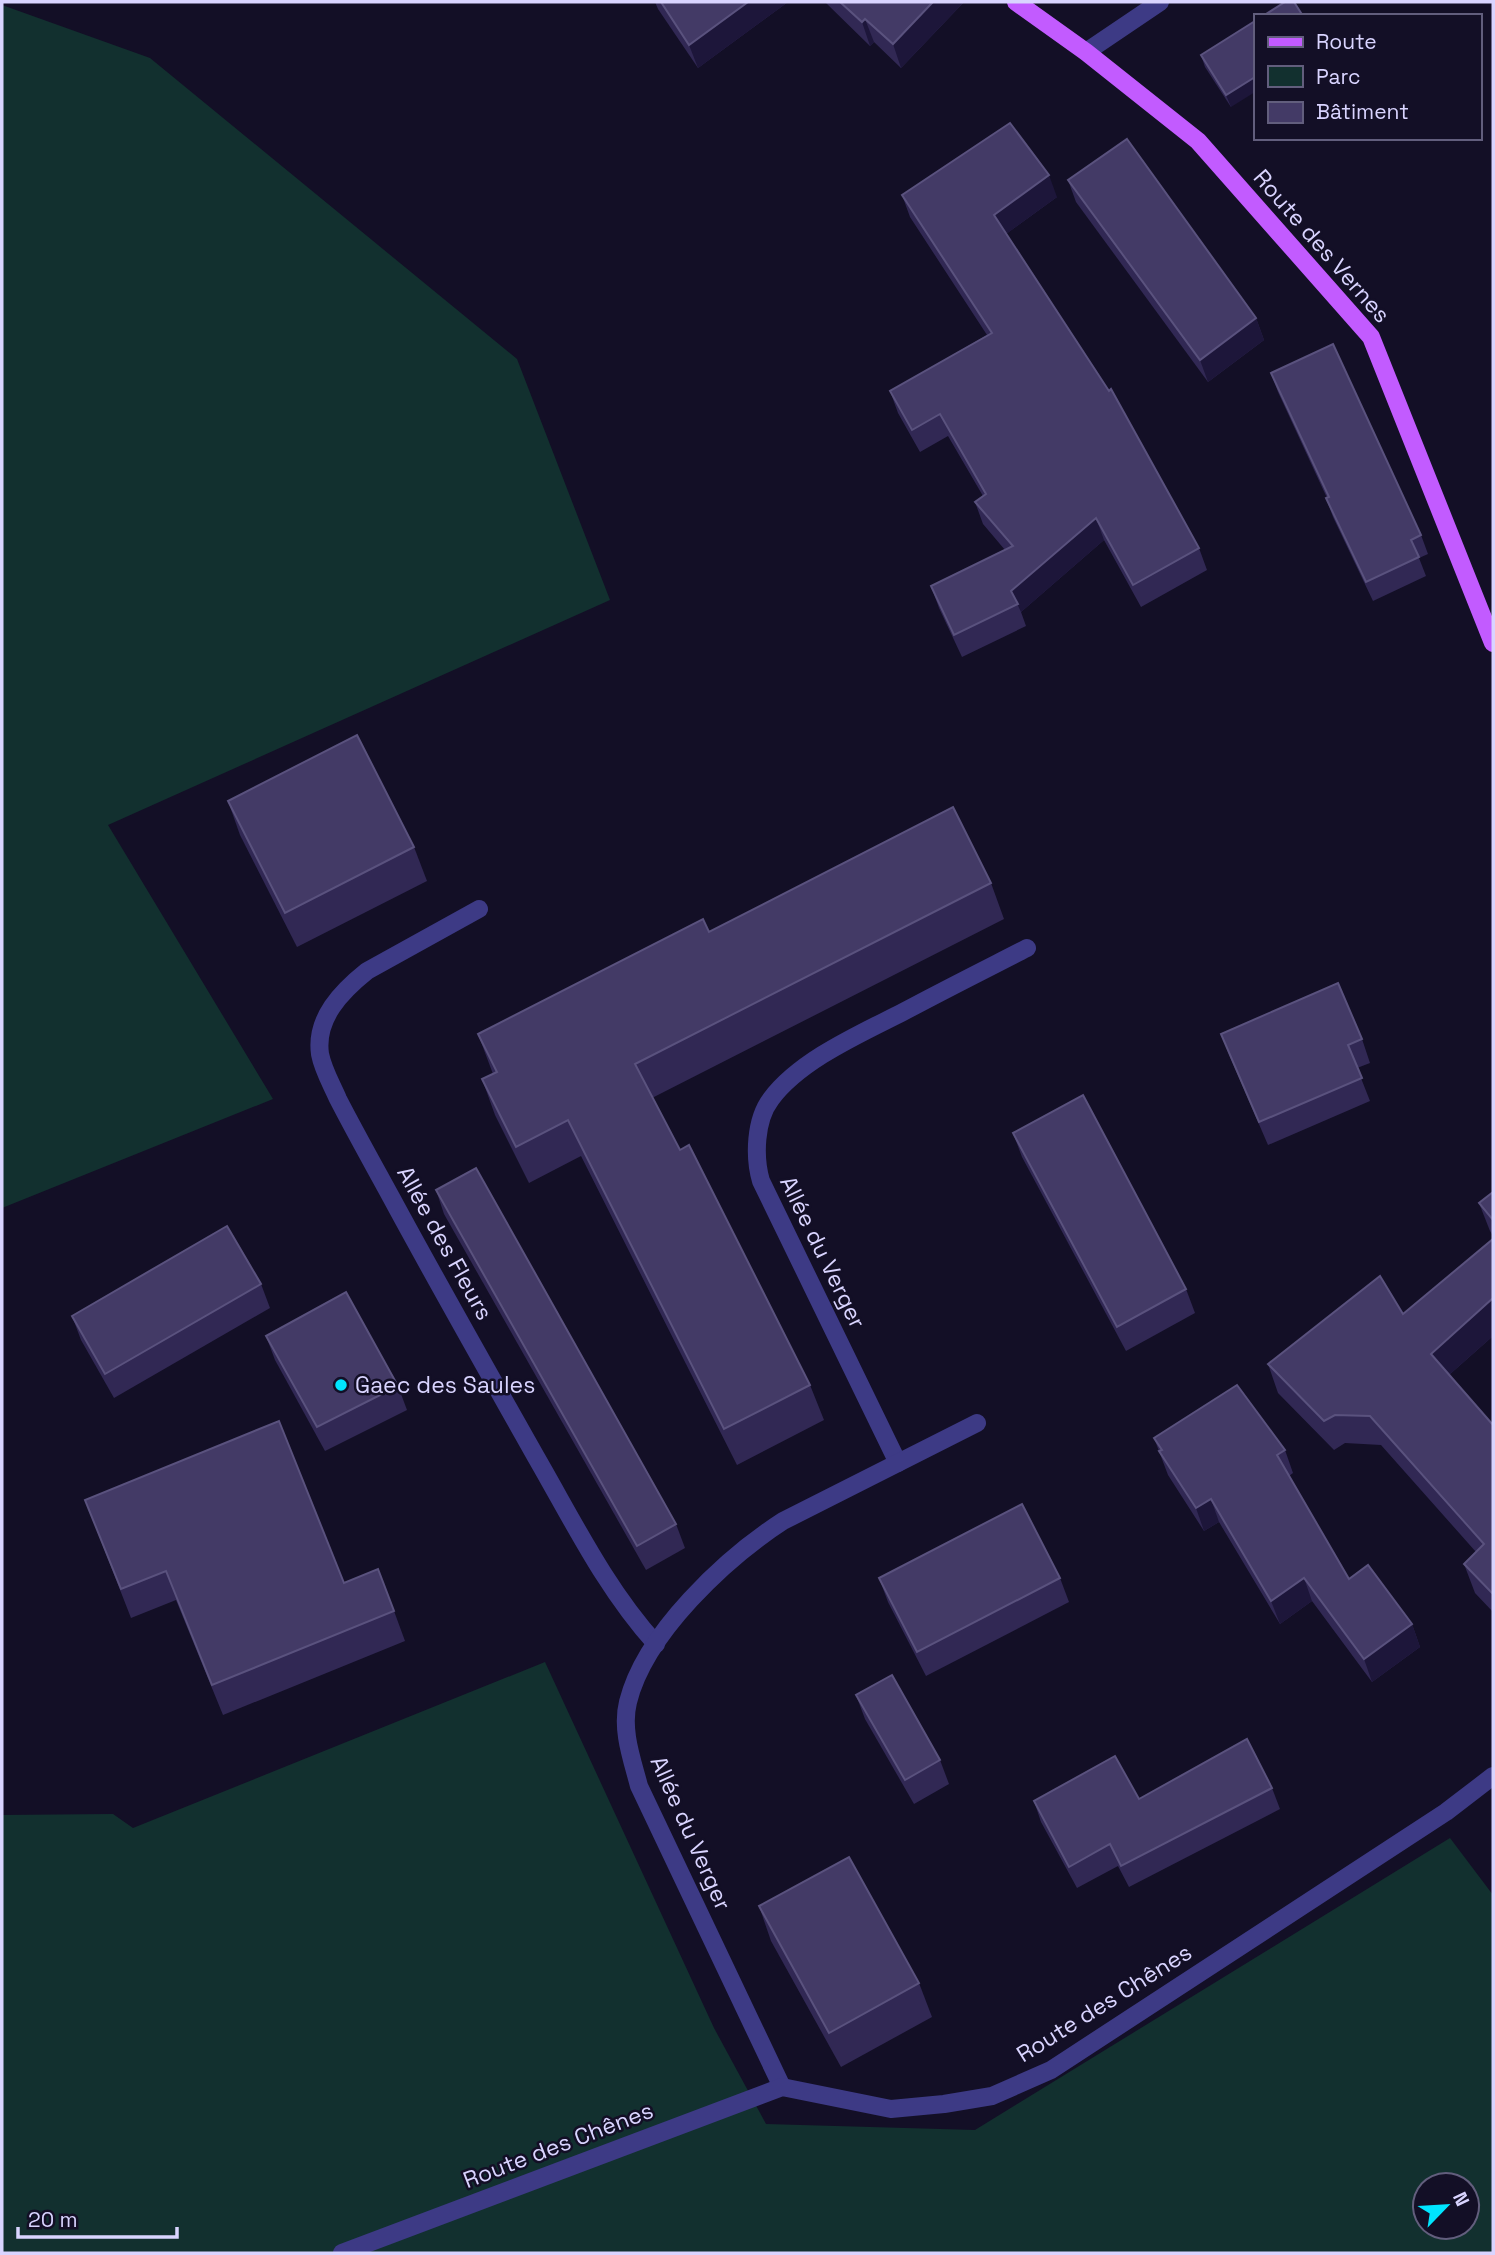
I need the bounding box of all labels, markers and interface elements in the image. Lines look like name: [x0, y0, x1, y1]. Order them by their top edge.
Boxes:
legend: [1254, 14, 1481, 140]
text: Route: [1316, 28, 1377, 55]
text: Parc: [1316, 63, 1361, 90]
text: Bâtiment: [1316, 98, 1409, 125]
street label: Route des Vernes: [1247, 163, 1397, 329]
street label: Allée des Fleurs: [390, 1161, 500, 1325]
street label: Allée du Verger: [773, 1171, 873, 1333]
place label: Gaec des Saules: [355, 1370, 535, 1400]
marker: Gaec des Saules: [333, 1377, 349, 1393]
street label: Allée du Verger: [644, 1751, 738, 1915]
street label: Route des Chênes: [1011, 1937, 1197, 2069]
street label: Route des Chênes: [459, 2095, 657, 2195]
north arrow: [1411, 2171, 1481, 2241]
text: N: [1447, 2188, 1475, 2210]
scale bar: [18, 2196, 177, 2240]
text: 20 m: [28, 2206, 78, 2233]

